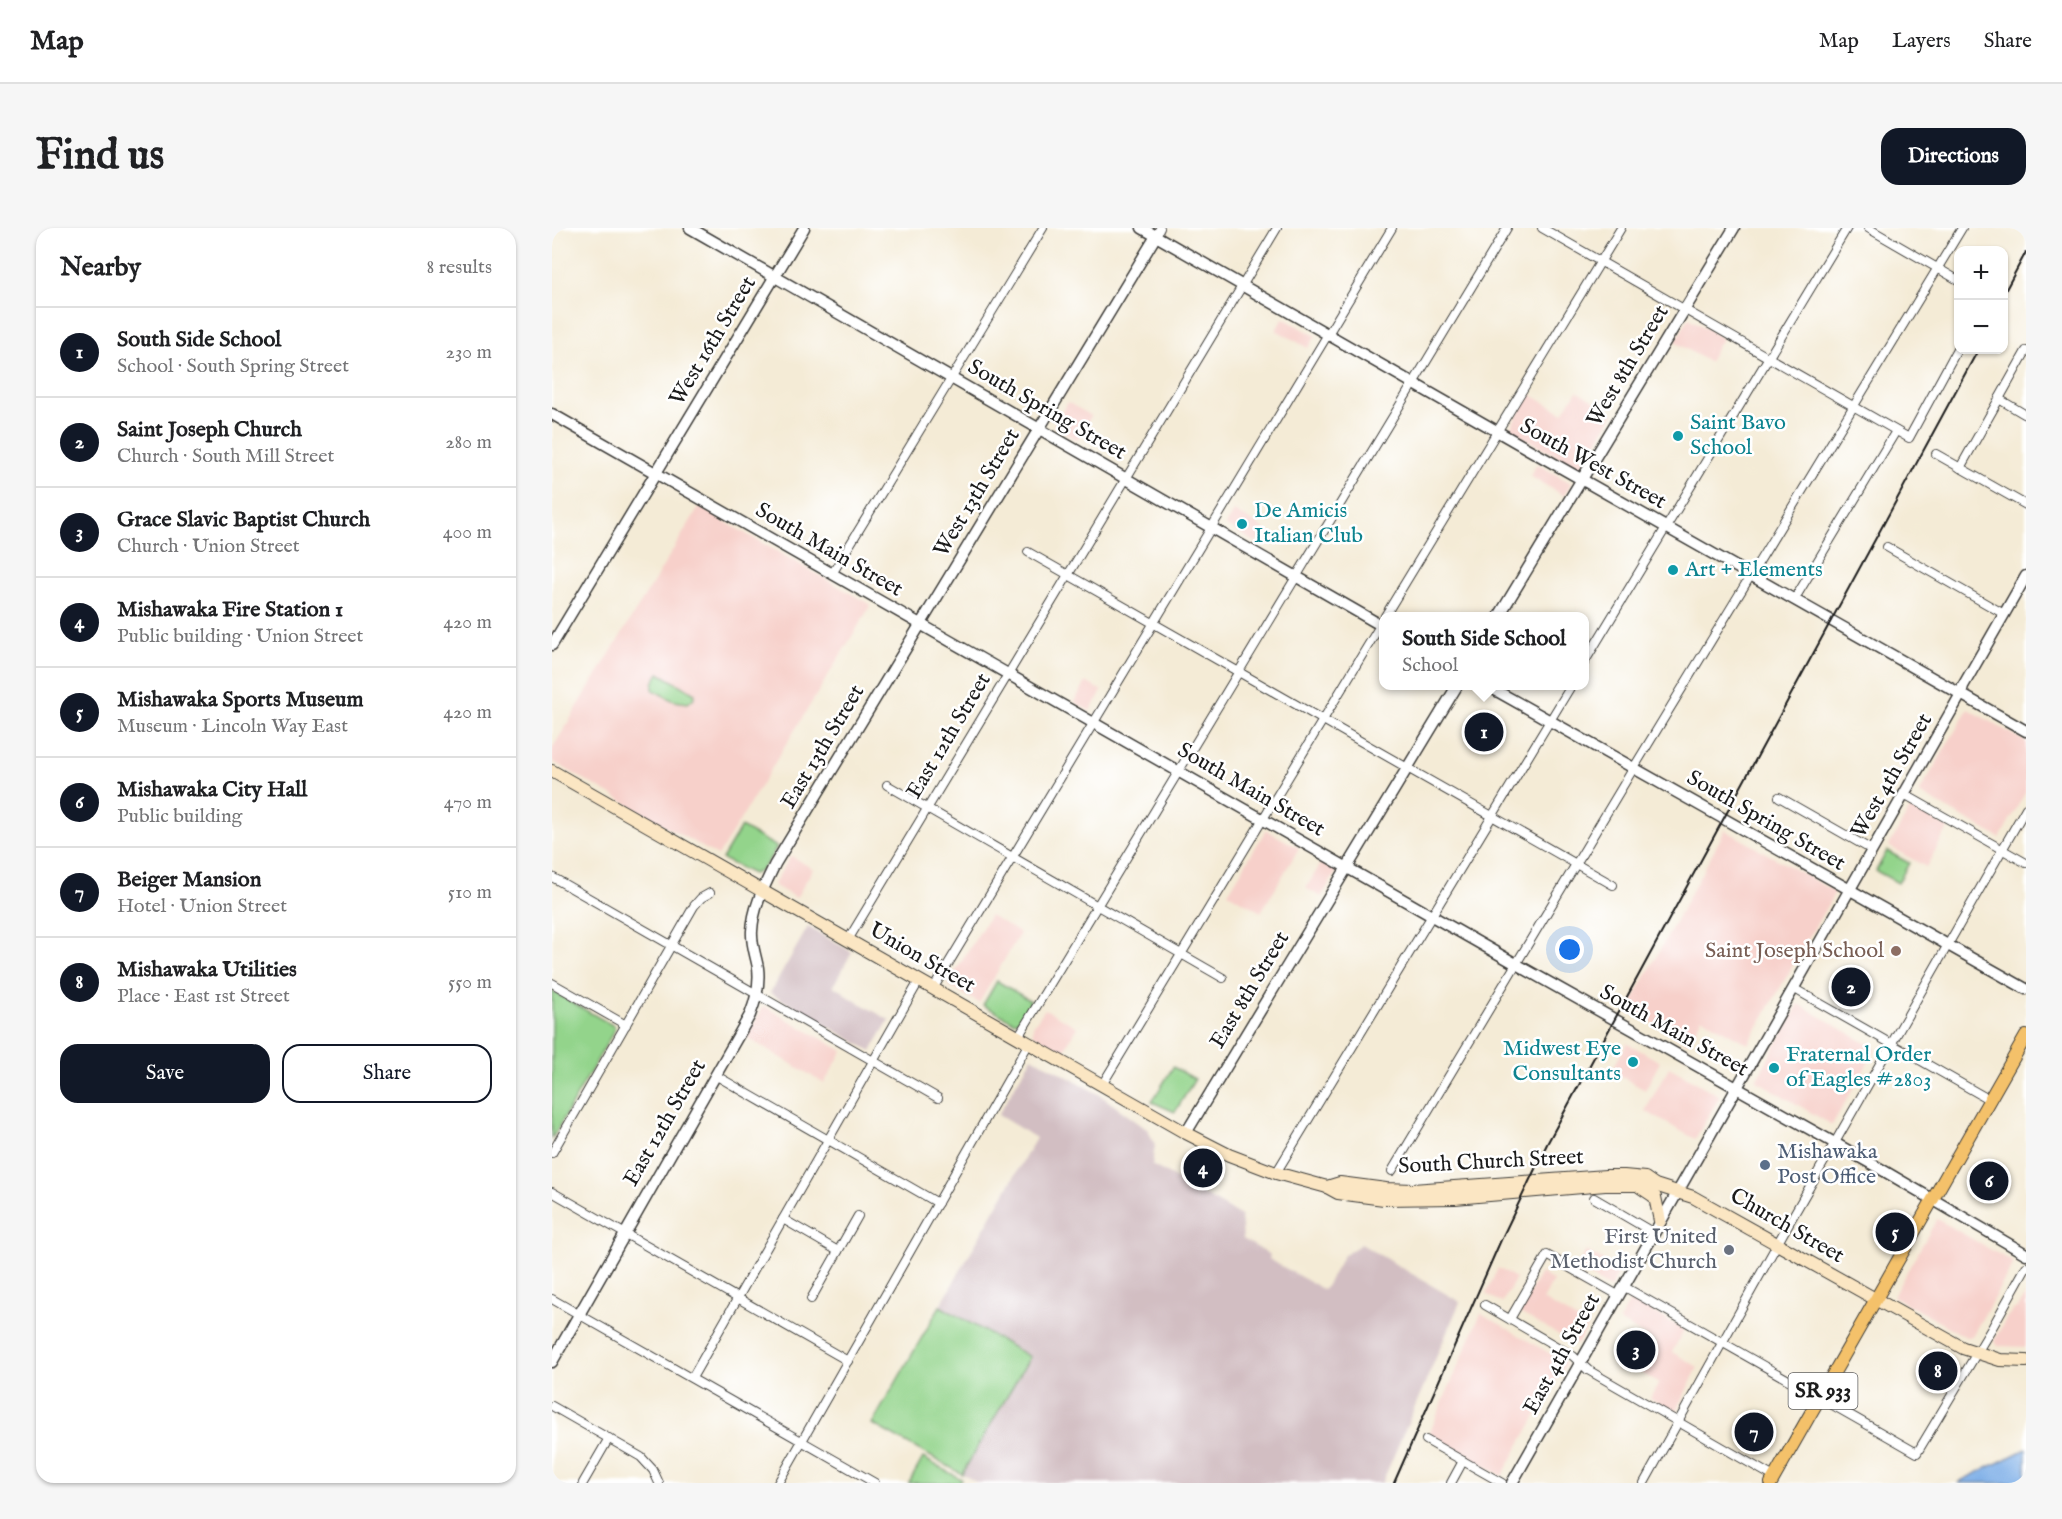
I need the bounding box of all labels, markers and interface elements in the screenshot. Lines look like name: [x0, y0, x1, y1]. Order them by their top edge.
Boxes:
text: Map: [30, 24, 84, 59]
text: Map: [1819, 28, 1859, 55]
text: Layers: [1892, 28, 1951, 55]
text: Share: [1984, 28, 2032, 55]
button: Directions: [1881, 128, 2026, 185]
text: Find us: [36, 130, 164, 183]
map controls: [1954, 246, 2008, 354]
button: +: [1954, 246, 2008, 300]
text: Nearby: [60, 251, 141, 284]
text: 8 results: [426, 255, 492, 280]
street label: West 16th Street: [663, 271, 763, 411]
street label: West 8th Street: [1581, 300, 1676, 432]
button: −: [1954, 300, 2008, 354]
text: South Side School: [117, 326, 281, 354]
text: 1: [76, 340, 83, 365]
text: 230 m: [446, 340, 492, 365]
street label: South Spring Street: [963, 353, 1132, 467]
text: School · South Spring Street: [117, 354, 349, 379]
place label: Saint Bavo School: [1690, 409, 1786, 462]
street label: South West Street: [1515, 412, 1672, 516]
text: Saint Joseph Church: [117, 416, 302, 444]
street label: West 13th Street: [928, 423, 1027, 562]
marker: Saint Bavo School: [1671, 429, 1685, 443]
text: 2: [75, 430, 84, 455]
text: 280 m: [445, 430, 492, 455]
text: Church · South Mill Street: [117, 444, 334, 469]
street label: South Main Street: [750, 496, 908, 604]
place label: De Amicis Italian Club: [1254, 497, 1363, 550]
text: Grace Slavic Baptist Church: [117, 506, 370, 534]
marker: De Amicis Italian Club: [1235, 517, 1249, 531]
text: 3: [76, 520, 83, 545]
text: 400 m: [443, 520, 492, 545]
text: Church · Union Street: [117, 534, 300, 559]
place label: Art + Elements: [1684, 556, 1823, 584]
marker: Art + Elements: [1666, 563, 1680, 577]
text: Mishawaka Fire Station 1: [117, 596, 343, 624]
text: 4: [75, 610, 84, 635]
text: 420 m: [443, 610, 492, 635]
popup: [1379, 612, 1589, 690]
text: Public building · Union Street: [117, 624, 363, 649]
text: South Side School: [1402, 625, 1566, 653]
text: School: [1402, 653, 1458, 678]
street label: East 12th Street: [900, 668, 998, 804]
street label: East 13th Street: [775, 679, 871, 814]
text: Mishawaka Sports Museum: [117, 686, 364, 714]
text: 5: [76, 700, 83, 725]
text: 420 m: [443, 700, 492, 725]
street label: West 4th Street: [1845, 708, 1939, 843]
pin: 1: [1464, 710, 1504, 754]
text: Museum · Lincoln Way East: [117, 714, 348, 739]
street label: South Main Street: [1172, 736, 1330, 844]
street label: South Spring Street: [1682, 764, 1851, 878]
text: Mishawaka City Hall: [117, 776, 307, 804]
text: 6: [75, 790, 84, 815]
text: 470 m: [444, 790, 492, 815]
text: Public building: [117, 804, 242, 829]
text: Beiger Mansion: [117, 866, 261, 894]
text: 7: [75, 880, 84, 905]
text: 510 m: [448, 880, 492, 905]
text: Hotel · Union Street: [117, 894, 287, 919]
street label: Union Street: [864, 916, 981, 1000]
street label: East 8th Street: [1204, 926, 1296, 1054]
your location: [1555, 935, 1584, 964]
place label: Saint Joseph School: [1705, 937, 1884, 965]
marker: Saint Joseph School: [1889, 944, 1903, 958]
text: Mishawaka Utilities: [117, 956, 297, 984]
pin: 2: [1832, 964, 1870, 1010]
text: 8: [76, 970, 83, 995]
text: 550 m: [448, 970, 492, 995]
street label: South Main Street: [1595, 979, 1754, 1084]
text: Place · East 1st Street: [117, 984, 290, 1009]
place label: Midwest Eye Consultants: [1503, 1035, 1621, 1088]
place label: Fraternal Order of Eagles #2803: [1786, 1041, 1931, 1094]
button: Save: [60, 1044, 270, 1103]
button: Share: [282, 1044, 492, 1103]
street label: East 12th Street: [617, 1054, 713, 1192]
marker: Midwest Eye Consultants: [1626, 1055, 1640, 1069]
marker: Fraternal Order of Eagles #2803: [1767, 1061, 1781, 1075]
place label: Mishawaka Post Office: [1777, 1138, 1878, 1191]
street label: South Church Street: [1397, 1143, 1585, 1181]
pin: 4: [1184, 1146, 1222, 1190]
marker: Mishawaka Post Office: [1758, 1158, 1772, 1172]
pin: 6: [1970, 1158, 2008, 1204]
street label: Church Street: [1725, 1182, 1850, 1270]
pin: 5: [1876, 1210, 1914, 1254]
place label: First United Methodist Church: [1550, 1223, 1717, 1276]
marker: First United Methodist Church: [1722, 1243, 1736, 1257]
street label: East 4th Street: [1517, 1288, 1607, 1420]
pin: 3: [1616, 1328, 1656, 1372]
pin: 8: [1918, 1348, 1958, 1394]
road number: SR 933: [1788, 1373, 1858, 1409]
pin: 7: [1734, 1410, 1774, 1454]

